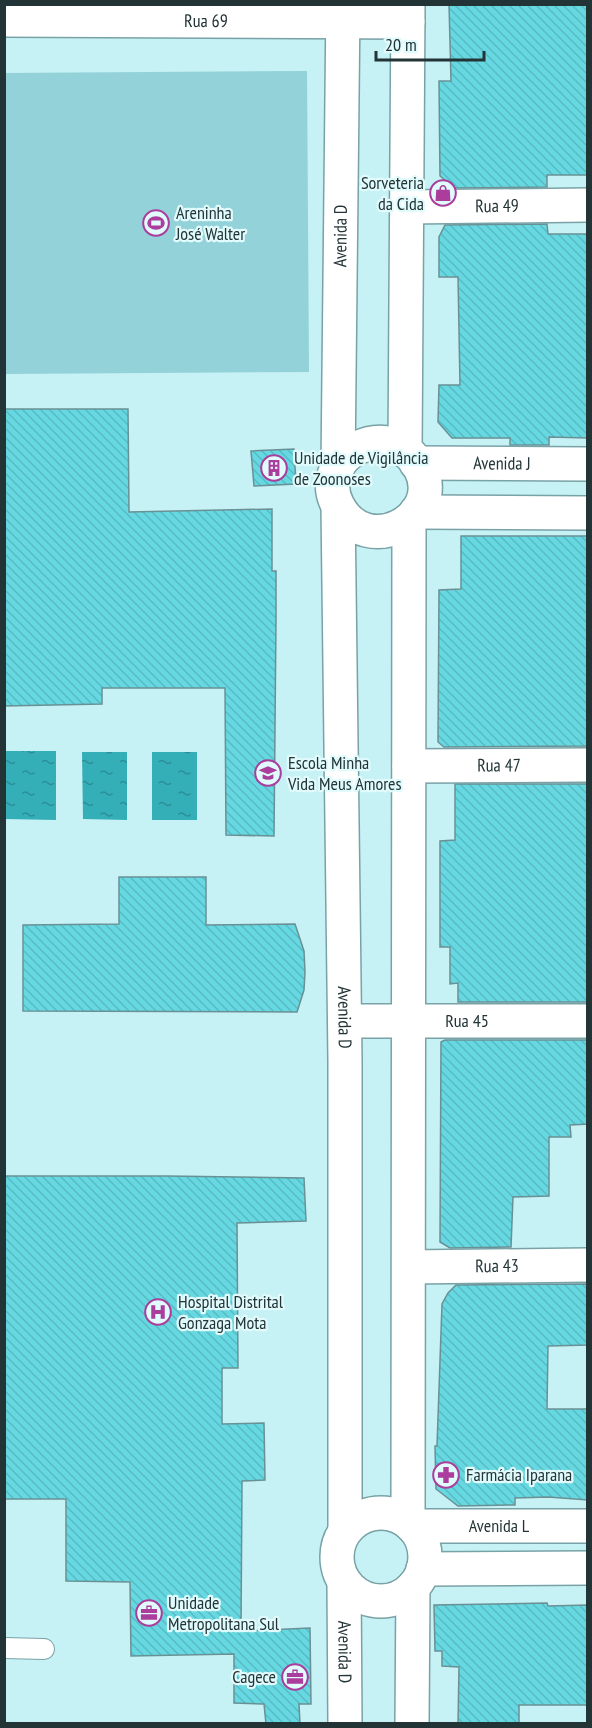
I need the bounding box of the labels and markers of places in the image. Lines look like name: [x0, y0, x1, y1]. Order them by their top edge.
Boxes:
place label: Sorveteria da Cida: [361, 171, 424, 215]
shop icon: Sorveteria da Cida: [428, 178, 458, 208]
place label: Areninha José Walter: [175, 201, 245, 245]
sports icon: Areninha José Walter: [141, 208, 171, 238]
place label: Unidade de Vigilância de Zoonoses: [294, 446, 429, 490]
building icon: Unidade de Vigilância de Zoonoses: [259, 453, 289, 483]
place label: Escola Minha Vida Meus Amores: [287, 751, 402, 795]
school or university icon: Escola Minha Vida Meus Amores: [253, 758, 283, 788]
place label: Hospital Distrital Gonzaga Mota: [178, 1290, 284, 1334]
hospital icon: Hospital Distrital Gonzaga Mota: [143, 1297, 173, 1327]
pharmacy icon: Farmácia Iparana: [431, 1460, 461, 1490]
place label: Farmácia Iparana: [466, 1463, 572, 1486]
place label: Unidade Metropolitana Sul: [168, 1591, 280, 1635]
office icon: Unidade Metropolitana Sul: [134, 1598, 164, 1628]
office icon: Cagece: [280, 1662, 310, 1692]
place label: Cagece: [232, 1665, 276, 1688]

